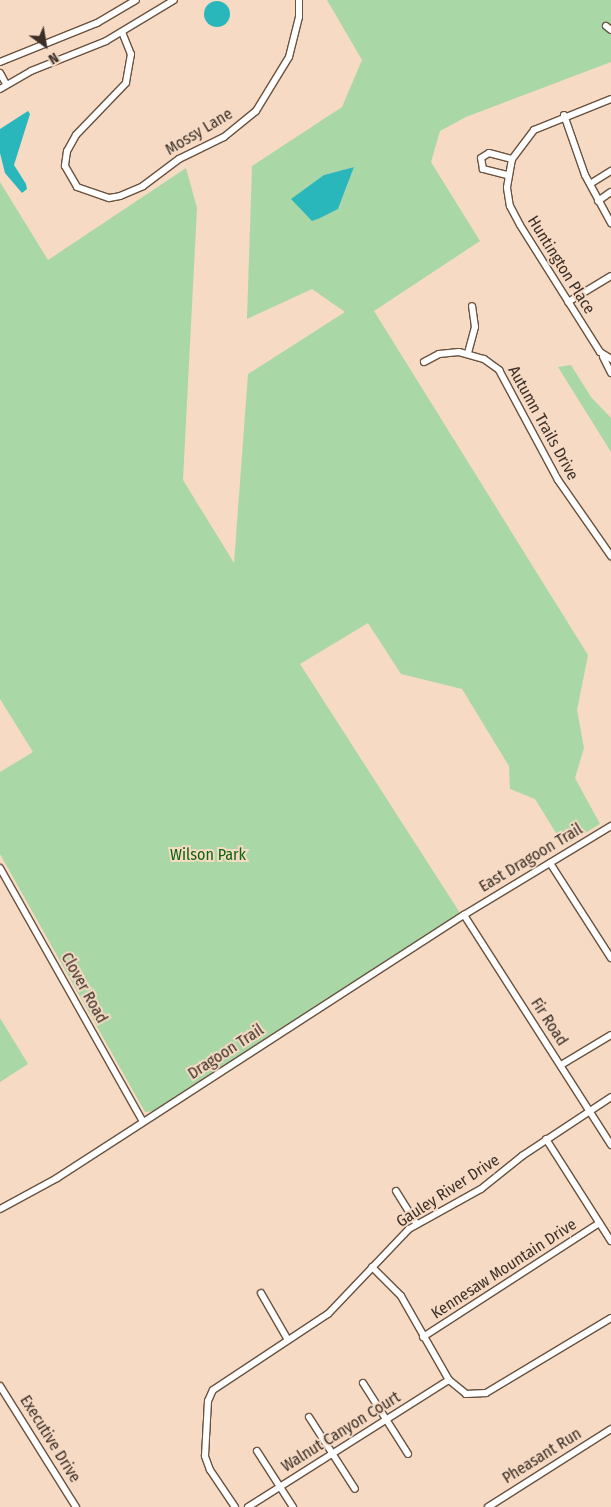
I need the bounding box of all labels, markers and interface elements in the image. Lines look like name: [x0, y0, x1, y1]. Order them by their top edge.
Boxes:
north arrow: [20, 20, 70, 70]
text: N: [45, 49, 61, 68]
street label: Mossy Lane: [162, 104, 236, 160]
street label: Huntington Place: [523, 212, 599, 318]
street label: Autumn Trails Drive: [504, 363, 582, 483]
street label: East Dragoon Trail: [476, 820, 586, 896]
park label: Wilson Park: [170, 845, 246, 865]
street label: Clover Road: [57, 949, 111, 1027]
street label: Fir Road: [527, 995, 571, 1049]
street label: Dragoon Trail: [185, 1020, 267, 1084]
street label: Gauley River Drive: [393, 1150, 503, 1232]
street label: Kennesaw Mountain Drive: [428, 1215, 580, 1323]
street label: Walnut Canyon Court: [278, 1388, 404, 1476]
street label: Executive Drive: [16, 1392, 84, 1486]
street label: Pheasant Run: [499, 1424, 585, 1488]

